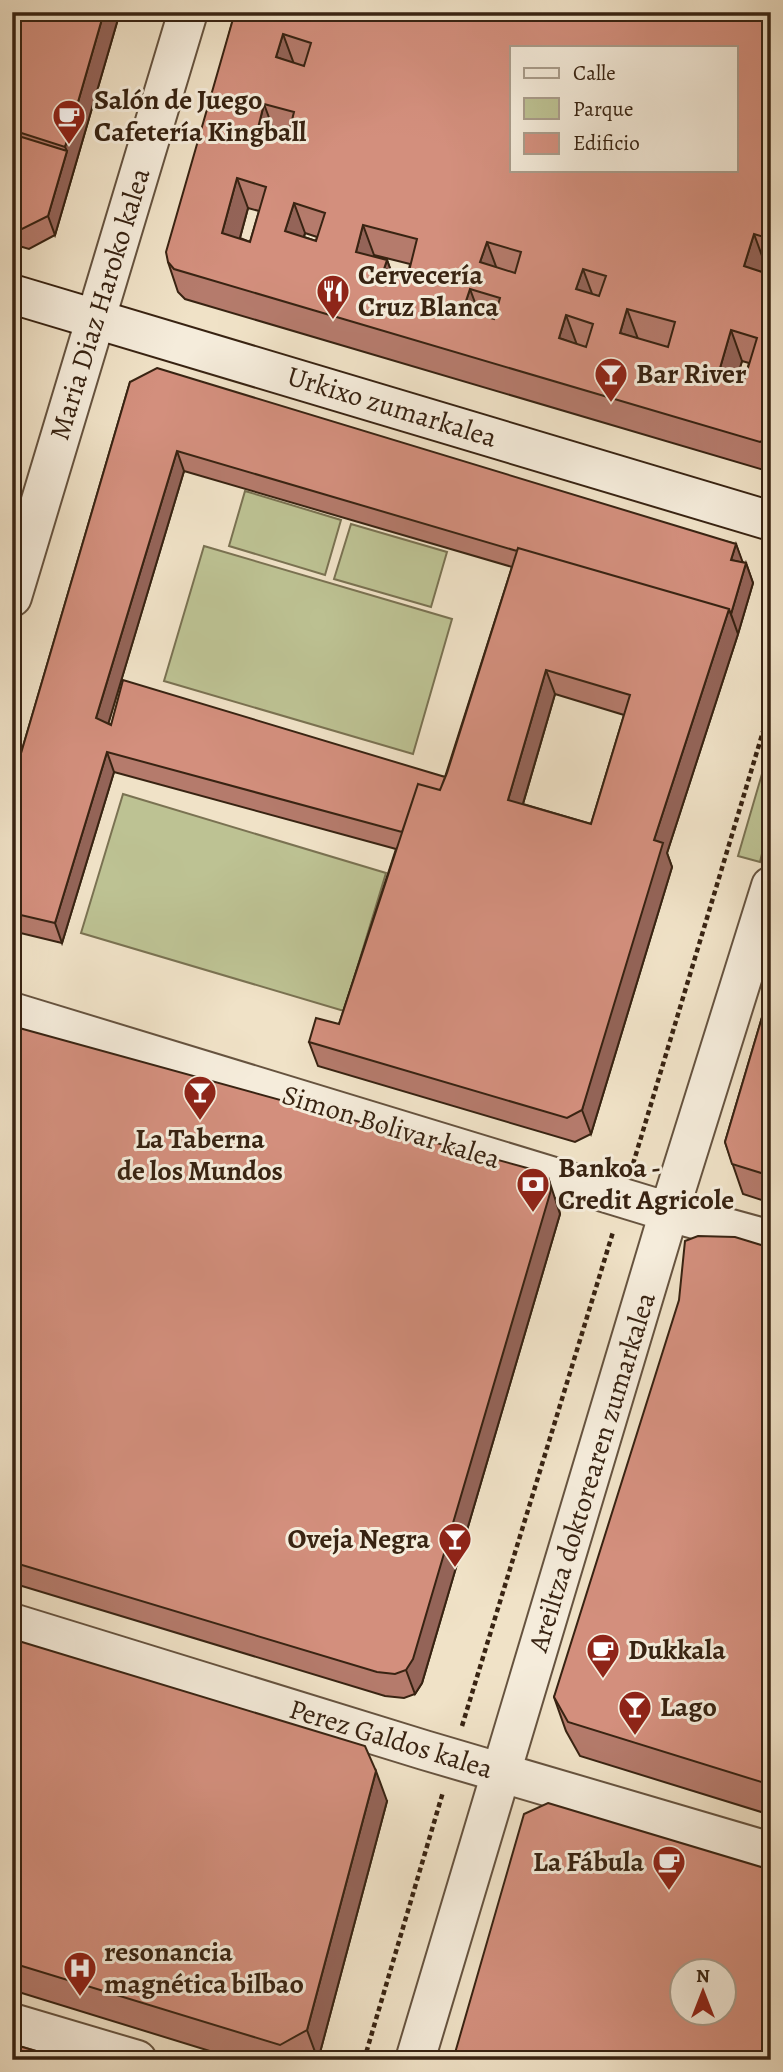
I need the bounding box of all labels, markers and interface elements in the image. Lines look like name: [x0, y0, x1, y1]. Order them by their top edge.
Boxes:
legend: [510, 46, 738, 172]
text: Calle: [573, 59, 616, 87]
place label: Salón de Juego Cafetería Kingball: [94, 81, 307, 151]
text: Parque: [573, 95, 633, 123]
cafe icon: Salón de Juego Cafetería Kingball: [50, 97, 88, 146]
text: Edificio: [573, 129, 640, 157]
street label: Maria Diaz Haroko kalea: [41, 163, 159, 445]
place label: Cervecería Cruz Blanca: [358, 256, 499, 326]
restaurant icon: Cervecería Cruz Blanca: [314, 272, 352, 321]
bar icon: Bar River: [592, 355, 630, 404]
place label: Bar River: [636, 355, 747, 393]
street label: Urkixo zumarkalea: [283, 357, 501, 457]
bar icon: La Taberna de los Mundos: [181, 1073, 219, 1122]
street label: Simon Bolivar kalea: [277, 1076, 505, 1178]
place label: La Taberna de los Mundos: [117, 1120, 283, 1190]
place label: Bankoa - Credit Agricole: [558, 1149, 734, 1219]
bank icon: Bankoa - Credit Agricole: [514, 1165, 552, 1214]
street label: Areiltza doktorearen zumarkalea: [519, 1288, 665, 1657]
place label: Oveja Negra: [288, 1520, 430, 1558]
bar icon: Oveja Negra: [436, 1520, 474, 1569]
cafe icon: Dukkala: [584, 1631, 622, 1680]
place label: Dukkala: [628, 1631, 726, 1669]
bar icon: Lago: [616, 1688, 654, 1737]
place label: Lago: [660, 1688, 717, 1726]
street label: Perez Galdos kalea: [285, 1690, 497, 1788]
place label: La Fábula: [533, 1843, 644, 1881]
cafe icon: La Fábula: [650, 1843, 688, 1892]
place label: resonancia magnética bilbao: [104, 1933, 304, 2003]
hospital icon: resonancia magnética bilbao: [61, 1949, 99, 1998]
north arrow: [668, 1956, 738, 2026]
text: N: [696, 1963, 710, 1989]

